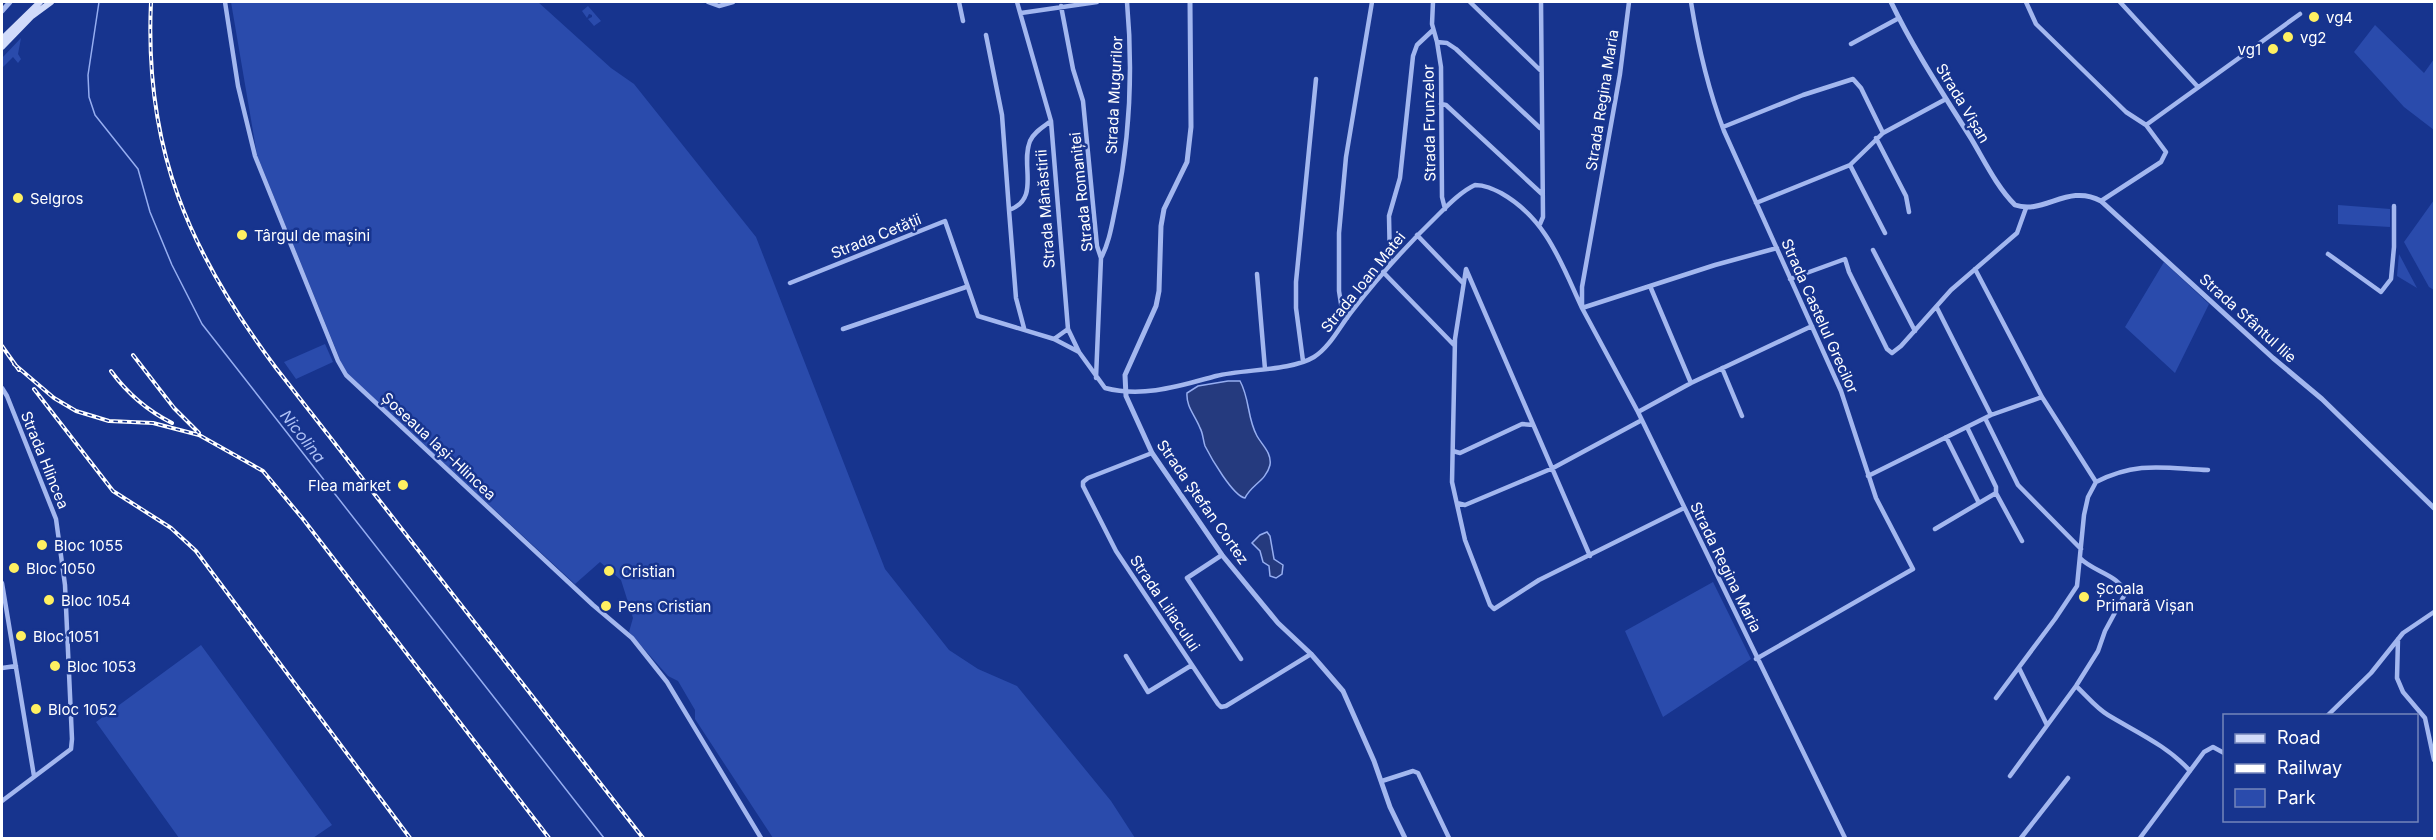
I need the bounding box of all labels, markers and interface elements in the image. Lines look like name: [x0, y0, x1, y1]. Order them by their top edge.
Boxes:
place label: vg4: [2326, 8, 2353, 27]
marker: vg4: [2307, 10, 2321, 24]
street label: Strada Regina Maria: [1581, 28, 1623, 172]
place label: vg2: [2300, 28, 2326, 47]
marker: vg2: [2281, 30, 2295, 44]
street label: Strada Mugurilor: [1101, 35, 1127, 155]
place label: vg1: [2238, 40, 2261, 59]
marker: vg1: [2266, 42, 2280, 56]
street label: Strada Vișan: [1932, 60, 1994, 146]
street label: Strada Frunzelor: [1418, 64, 1440, 182]
street label: Strada Romaniței: [1065, 131, 1097, 253]
street label: Strada Mânăstirii: [1031, 149, 1059, 269]
place label: Selgros: [30, 189, 84, 208]
marker: Selgros: [11, 191, 25, 205]
street label: Strada Cetății: [828, 209, 924, 263]
place label: Târgul de mașini: [254, 226, 370, 245]
marker: Târgul de mașini: [235, 228, 249, 242]
street label: Strada Ioan Matei: [1317, 228, 1409, 336]
street label: Strada Castelul Grecilor: [1777, 236, 1863, 397]
street label: Strada Sfântul Ilie: [2195, 269, 2301, 367]
street label: Șoseaua Iași-Hlincea: [378, 388, 500, 504]
water label: Nicolina: [276, 406, 330, 467]
street label: Strada Hlincea: [17, 408, 73, 512]
street label: Strada Ștefan Cortez: [1153, 436, 1253, 568]
place label: Flea market: [308, 476, 391, 495]
marker: Flea market: [396, 478, 410, 492]
street label: Strada Regina Maria: [1686, 499, 1766, 635]
place label: Bloc 1055: [54, 536, 123, 555]
marker: Bloc 1055: [35, 538, 49, 552]
street label: Strada Liliacului: [1126, 551, 1204, 655]
place label: Bloc 1050: [26, 559, 95, 578]
marker: Bloc 1050: [7, 561, 21, 575]
place label: Cristian: [621, 562, 675, 581]
marker: Cristian: [602, 564, 616, 578]
place label: Școala Primară Vișan: [2096, 579, 2194, 615]
marker: Școala Primară Vișan: [2077, 590, 2091, 604]
place label: Bloc 1054: [61, 591, 131, 610]
marker: Bloc 1054: [42, 593, 56, 607]
place label: Pens Cristian: [618, 597, 711, 616]
marker: Pens Cristian: [599, 599, 613, 613]
place label: Bloc 1051: [33, 627, 99, 646]
marker: Bloc 1051: [14, 629, 28, 643]
place label: Bloc 1053: [67, 657, 136, 676]
marker: Bloc 1053: [48, 659, 62, 673]
place label: Bloc 1052: [48, 700, 117, 719]
marker: Bloc 1052: [29, 702, 43, 716]
legend: [2223, 714, 2418, 822]
text: Road: [2277, 727, 2320, 748]
text: Railway: [2277, 757, 2342, 778]
text: Park: [2277, 787, 2316, 808]

